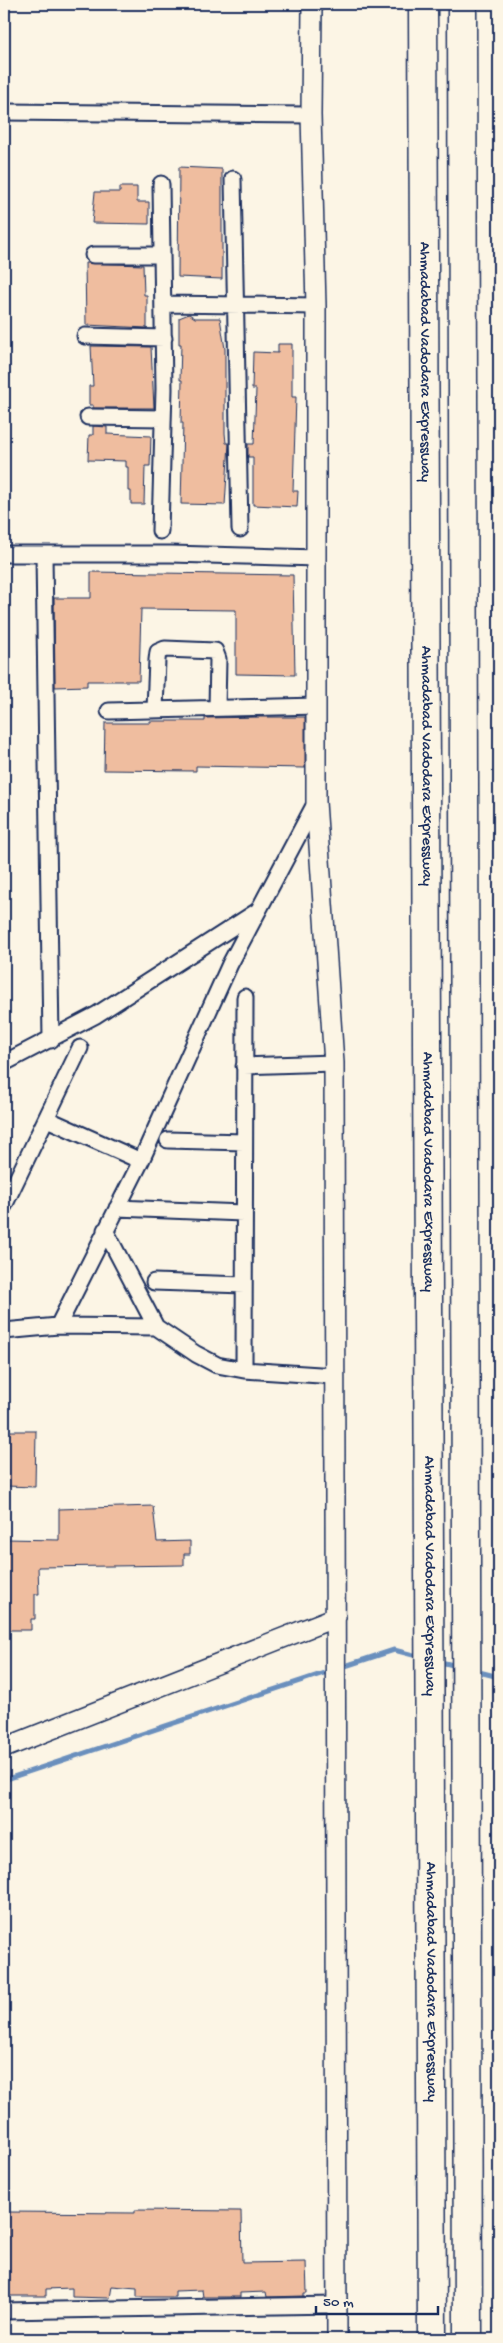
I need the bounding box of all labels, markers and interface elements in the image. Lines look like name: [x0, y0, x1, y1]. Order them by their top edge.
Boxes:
street label: Ahmadabad Vadodara Expressway: [414, 242, 434, 482]
street label: Ahmadabad Vadodara Expressway: [416, 646, 436, 886]
street label: Ahmadabad Vadodara Expressway: [418, 1052, 437, 1292]
street label: Ahmadabad Vadodara Expressway: [419, 1456, 439, 1696]
street label: Ahmadabad Vadodara Expressway: [421, 1862, 441, 2102]
scale bar: [316, 2283, 438, 2315]
text: 50 m: [323, 2294, 354, 2312]

